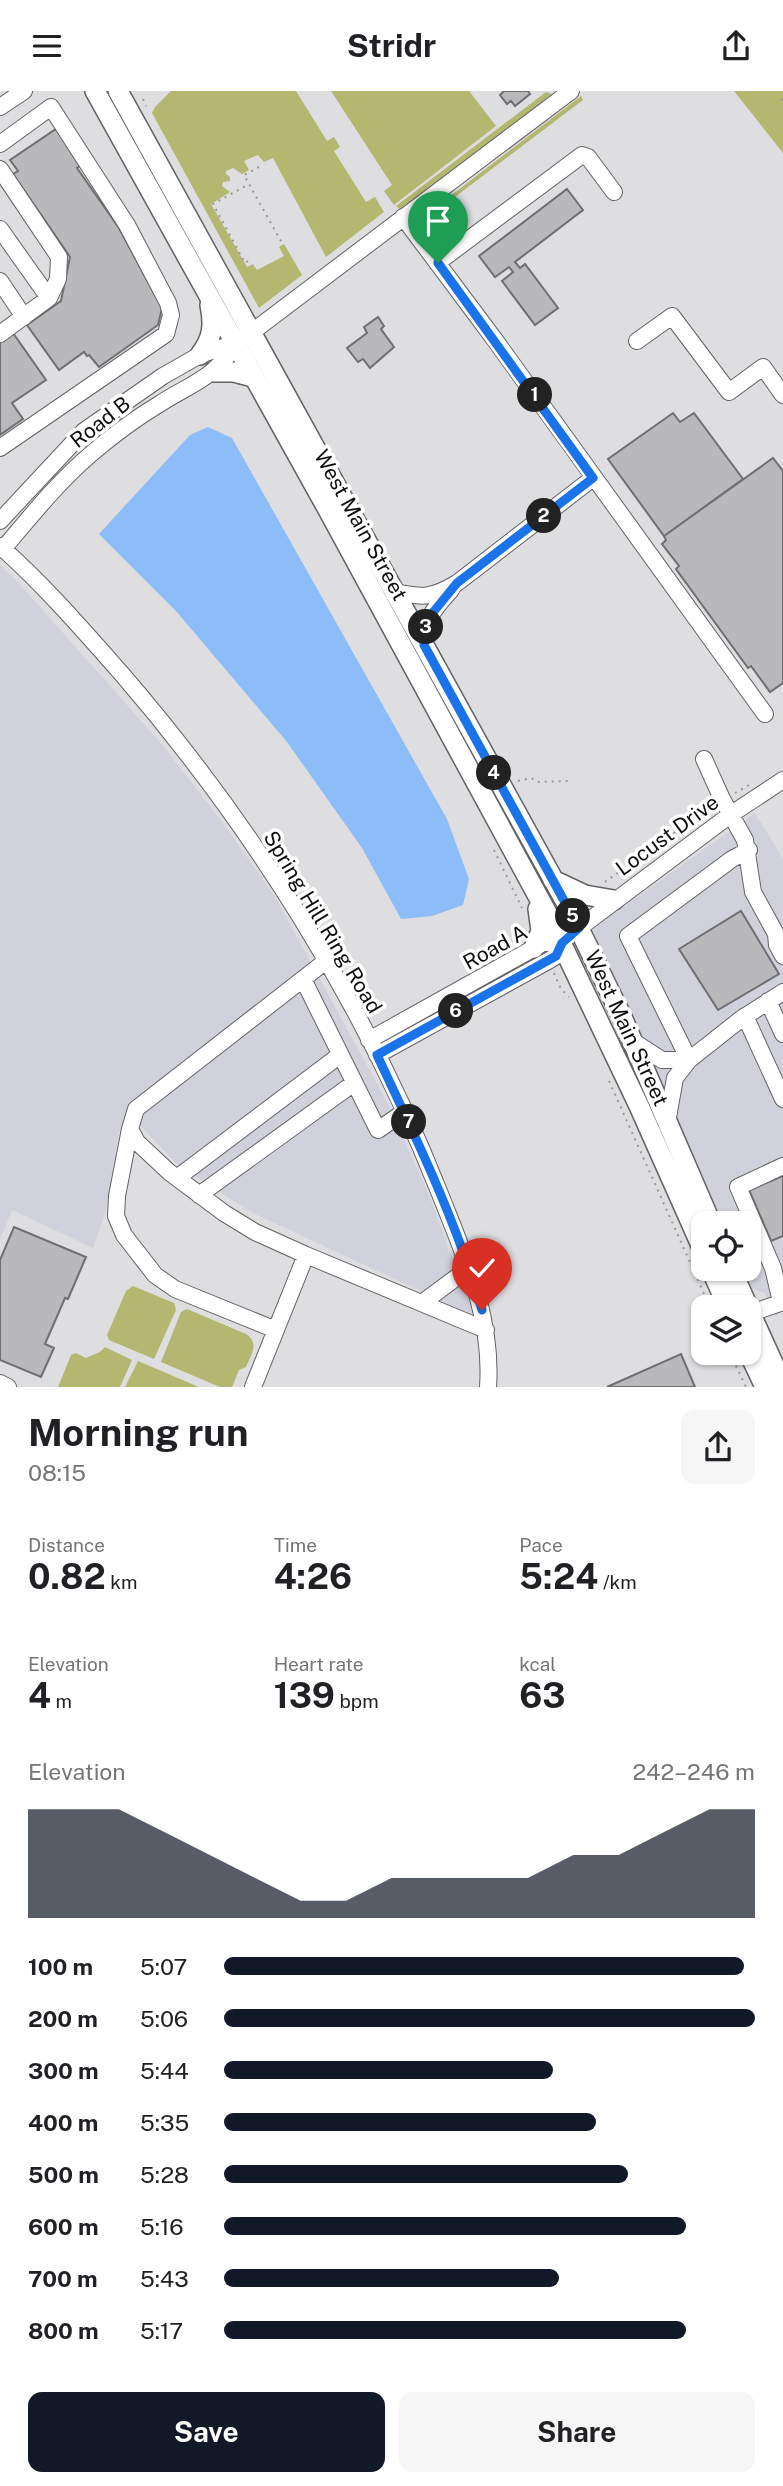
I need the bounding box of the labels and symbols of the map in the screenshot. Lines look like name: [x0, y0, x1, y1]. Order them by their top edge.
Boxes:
pin: [408, 191, 468, 263]
pin: 1: [518, 377, 552, 413]
street label: Road B: [65, 391, 135, 453]
street label: West Main Street: [309, 445, 413, 605]
pin: 2: [526, 499, 562, 533]
pin: 3: [408, 609, 444, 645]
pin: 4: [476, 755, 512, 791]
street label: Locust Drive: [611, 789, 723, 881]
street label: Spring Hill Ring Road: [259, 826, 387, 1018]
pin: 5: [556, 899, 590, 933]
street label: Road A: [458, 919, 532, 975]
street label: West Main Street: [580, 946, 674, 1110]
pin: 6: [438, 993, 474, 1028]
pin: 7: [392, 1105, 426, 1139]
pin: [452, 1238, 512, 1310]

